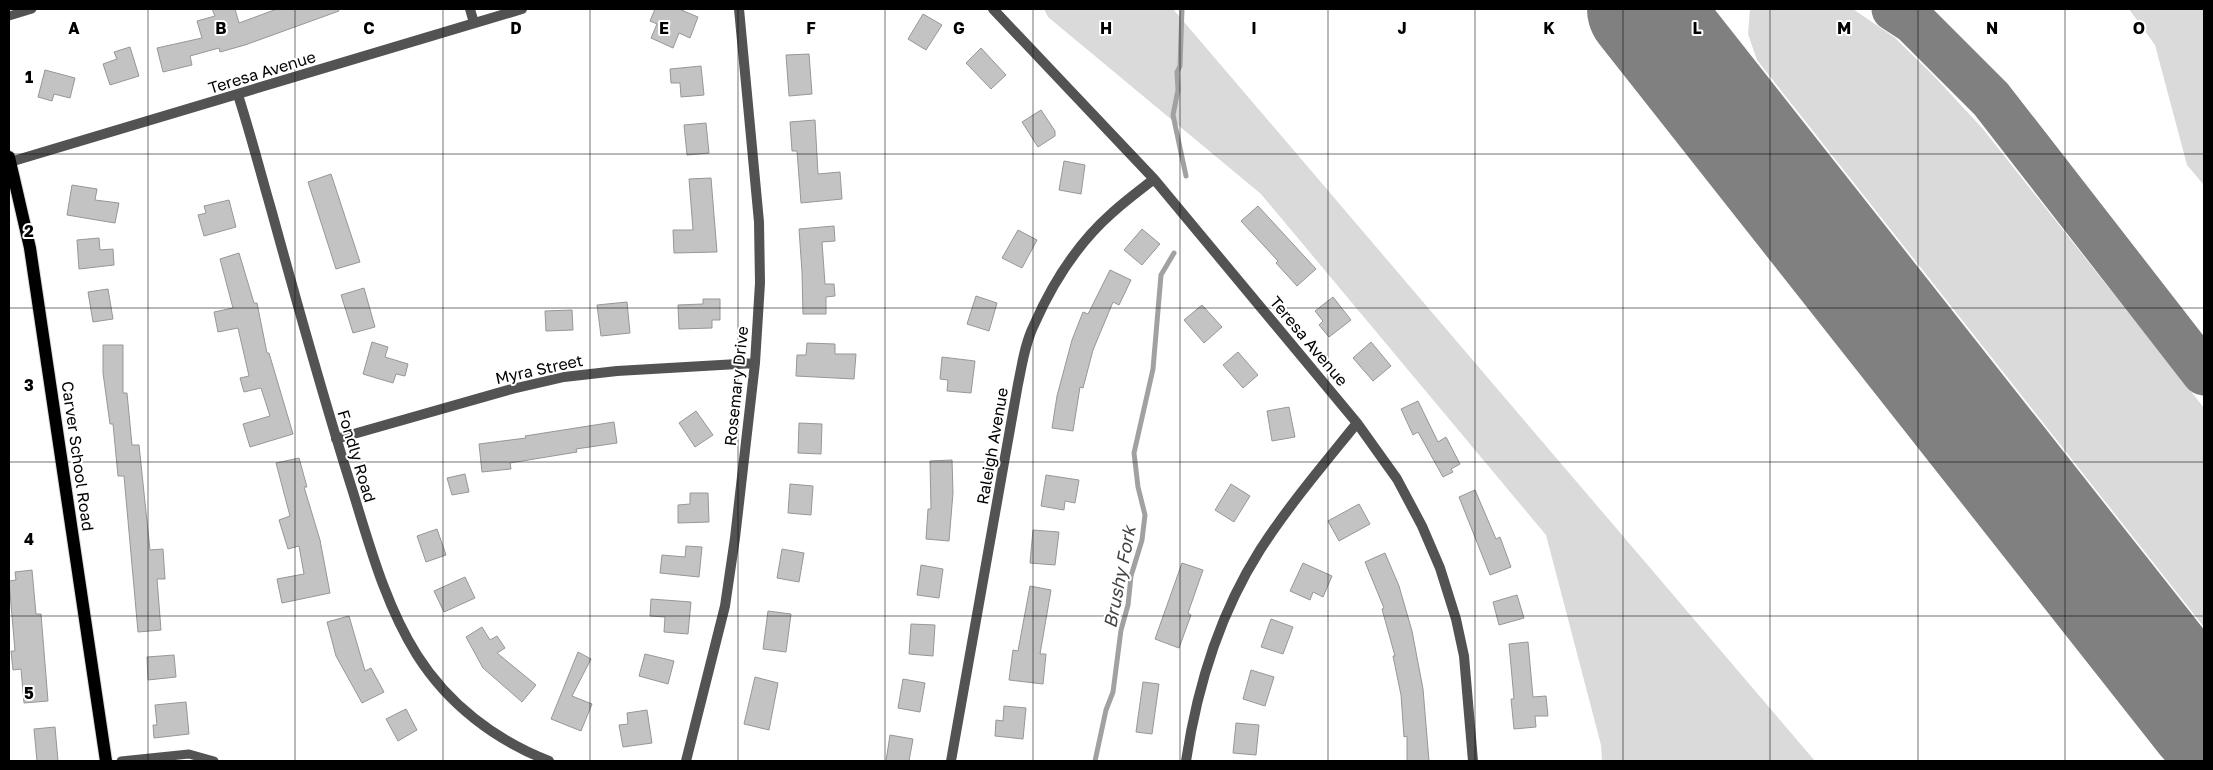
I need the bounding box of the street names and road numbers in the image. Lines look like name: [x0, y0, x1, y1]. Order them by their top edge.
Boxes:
street label: Teresa Avenue: [206, 46, 318, 98]
street label: Teresa Avenue: [1266, 292, 1352, 390]
street label: Rosemary Drive: [720, 325, 752, 447]
street label: Myra Street: [493, 350, 585, 388]
street label: Carver School Road: [58, 380, 98, 532]
street label: Raleigh Avenue: [972, 386, 1012, 506]
street label: Fondly Road: [333, 407, 381, 505]

